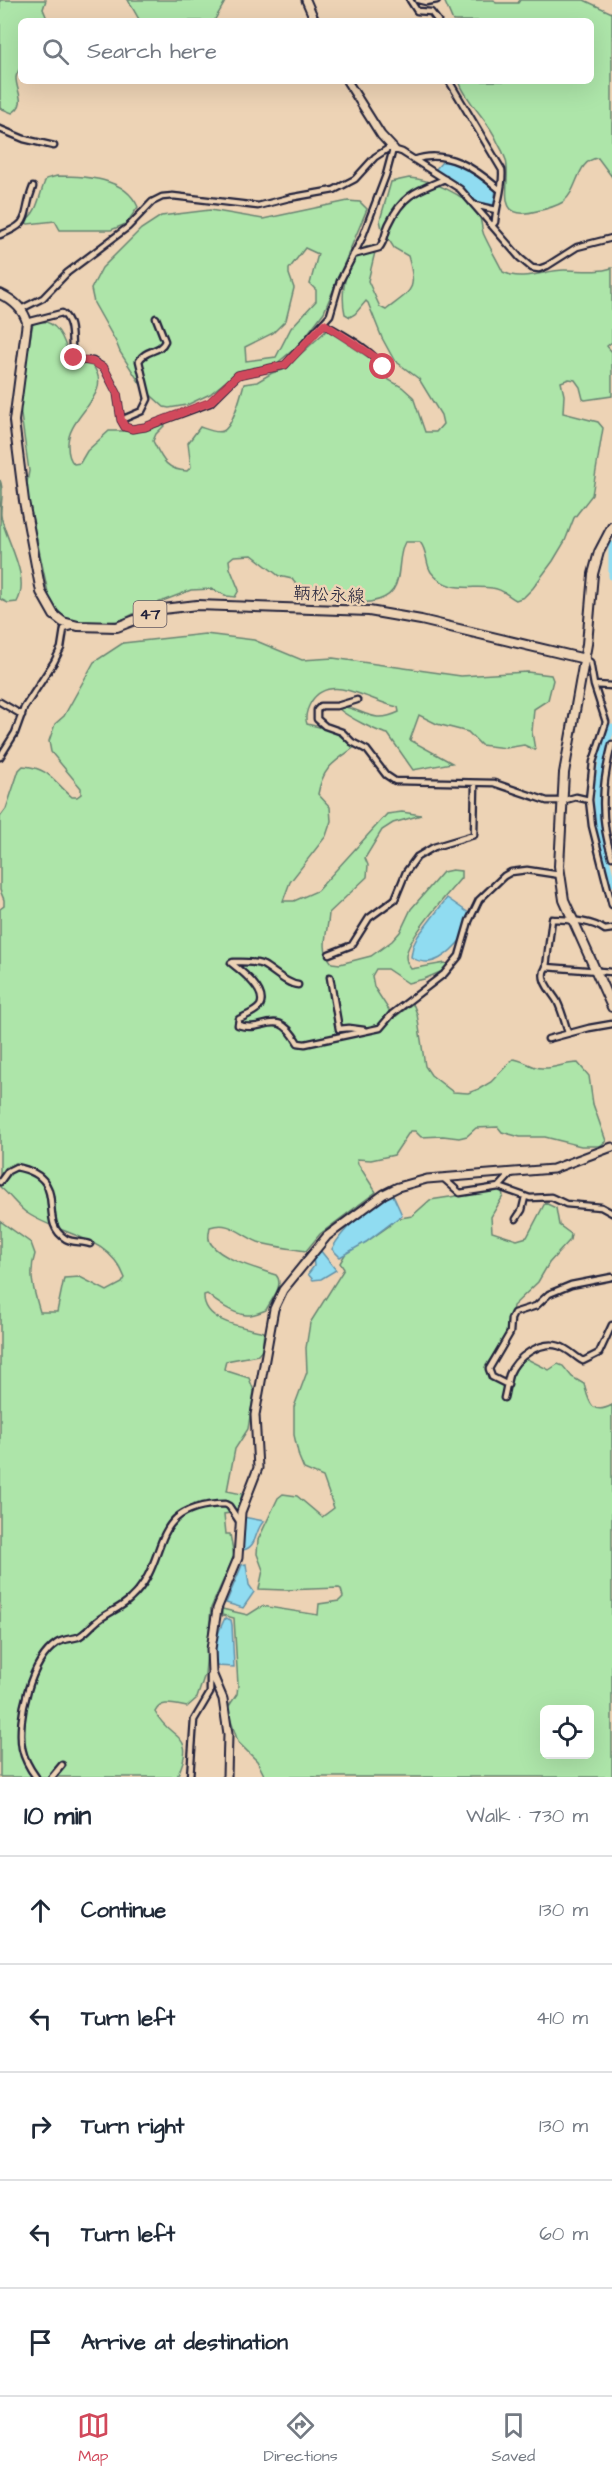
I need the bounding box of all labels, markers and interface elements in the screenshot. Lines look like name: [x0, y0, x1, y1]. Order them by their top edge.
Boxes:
search box: [18, 18, 594, 84]
icon: search: [39, 35, 72, 68]
text: Search here: [87, 36, 217, 67]
route end: [60, 344, 86, 370]
route start: [369, 353, 395, 379]
street label: 鞆松永線: [292, 581, 366, 609]
road number: 47: [134, 601, 166, 627]
map controls: [540, 1705, 594, 1759]
button: locate: [540, 1705, 594, 1759]
text: 10 min: [24, 1798, 91, 1834]
text: Walk · 730 m: [466, 1802, 588, 1830]
icon: ahead: [24, 1894, 57, 1927]
text: Continue: [81, 1895, 166, 1926]
text: 130 m: [539, 1896, 588, 1924]
icon: left: [24, 2002, 57, 2035]
text: Turn left: [81, 2003, 175, 2034]
text: 410 m: [536, 2004, 588, 2032]
icon: right: [24, 2110, 57, 2143]
text: Turn right: [81, 2111, 184, 2142]
text: 130 m: [539, 2112, 588, 2140]
icon: left: [24, 2218, 57, 2251]
text: Turn left: [81, 2219, 175, 2250]
text: 60 m: [539, 2220, 588, 2248]
icon: arrive: [24, 2326, 57, 2359]
text: Arrive at destination: [81, 2327, 288, 2358]
tab: Map: [77, 2409, 110, 2467]
tab: Directions: [264, 2409, 338, 2467]
tab: Saved: [492, 2409, 535, 2467]

